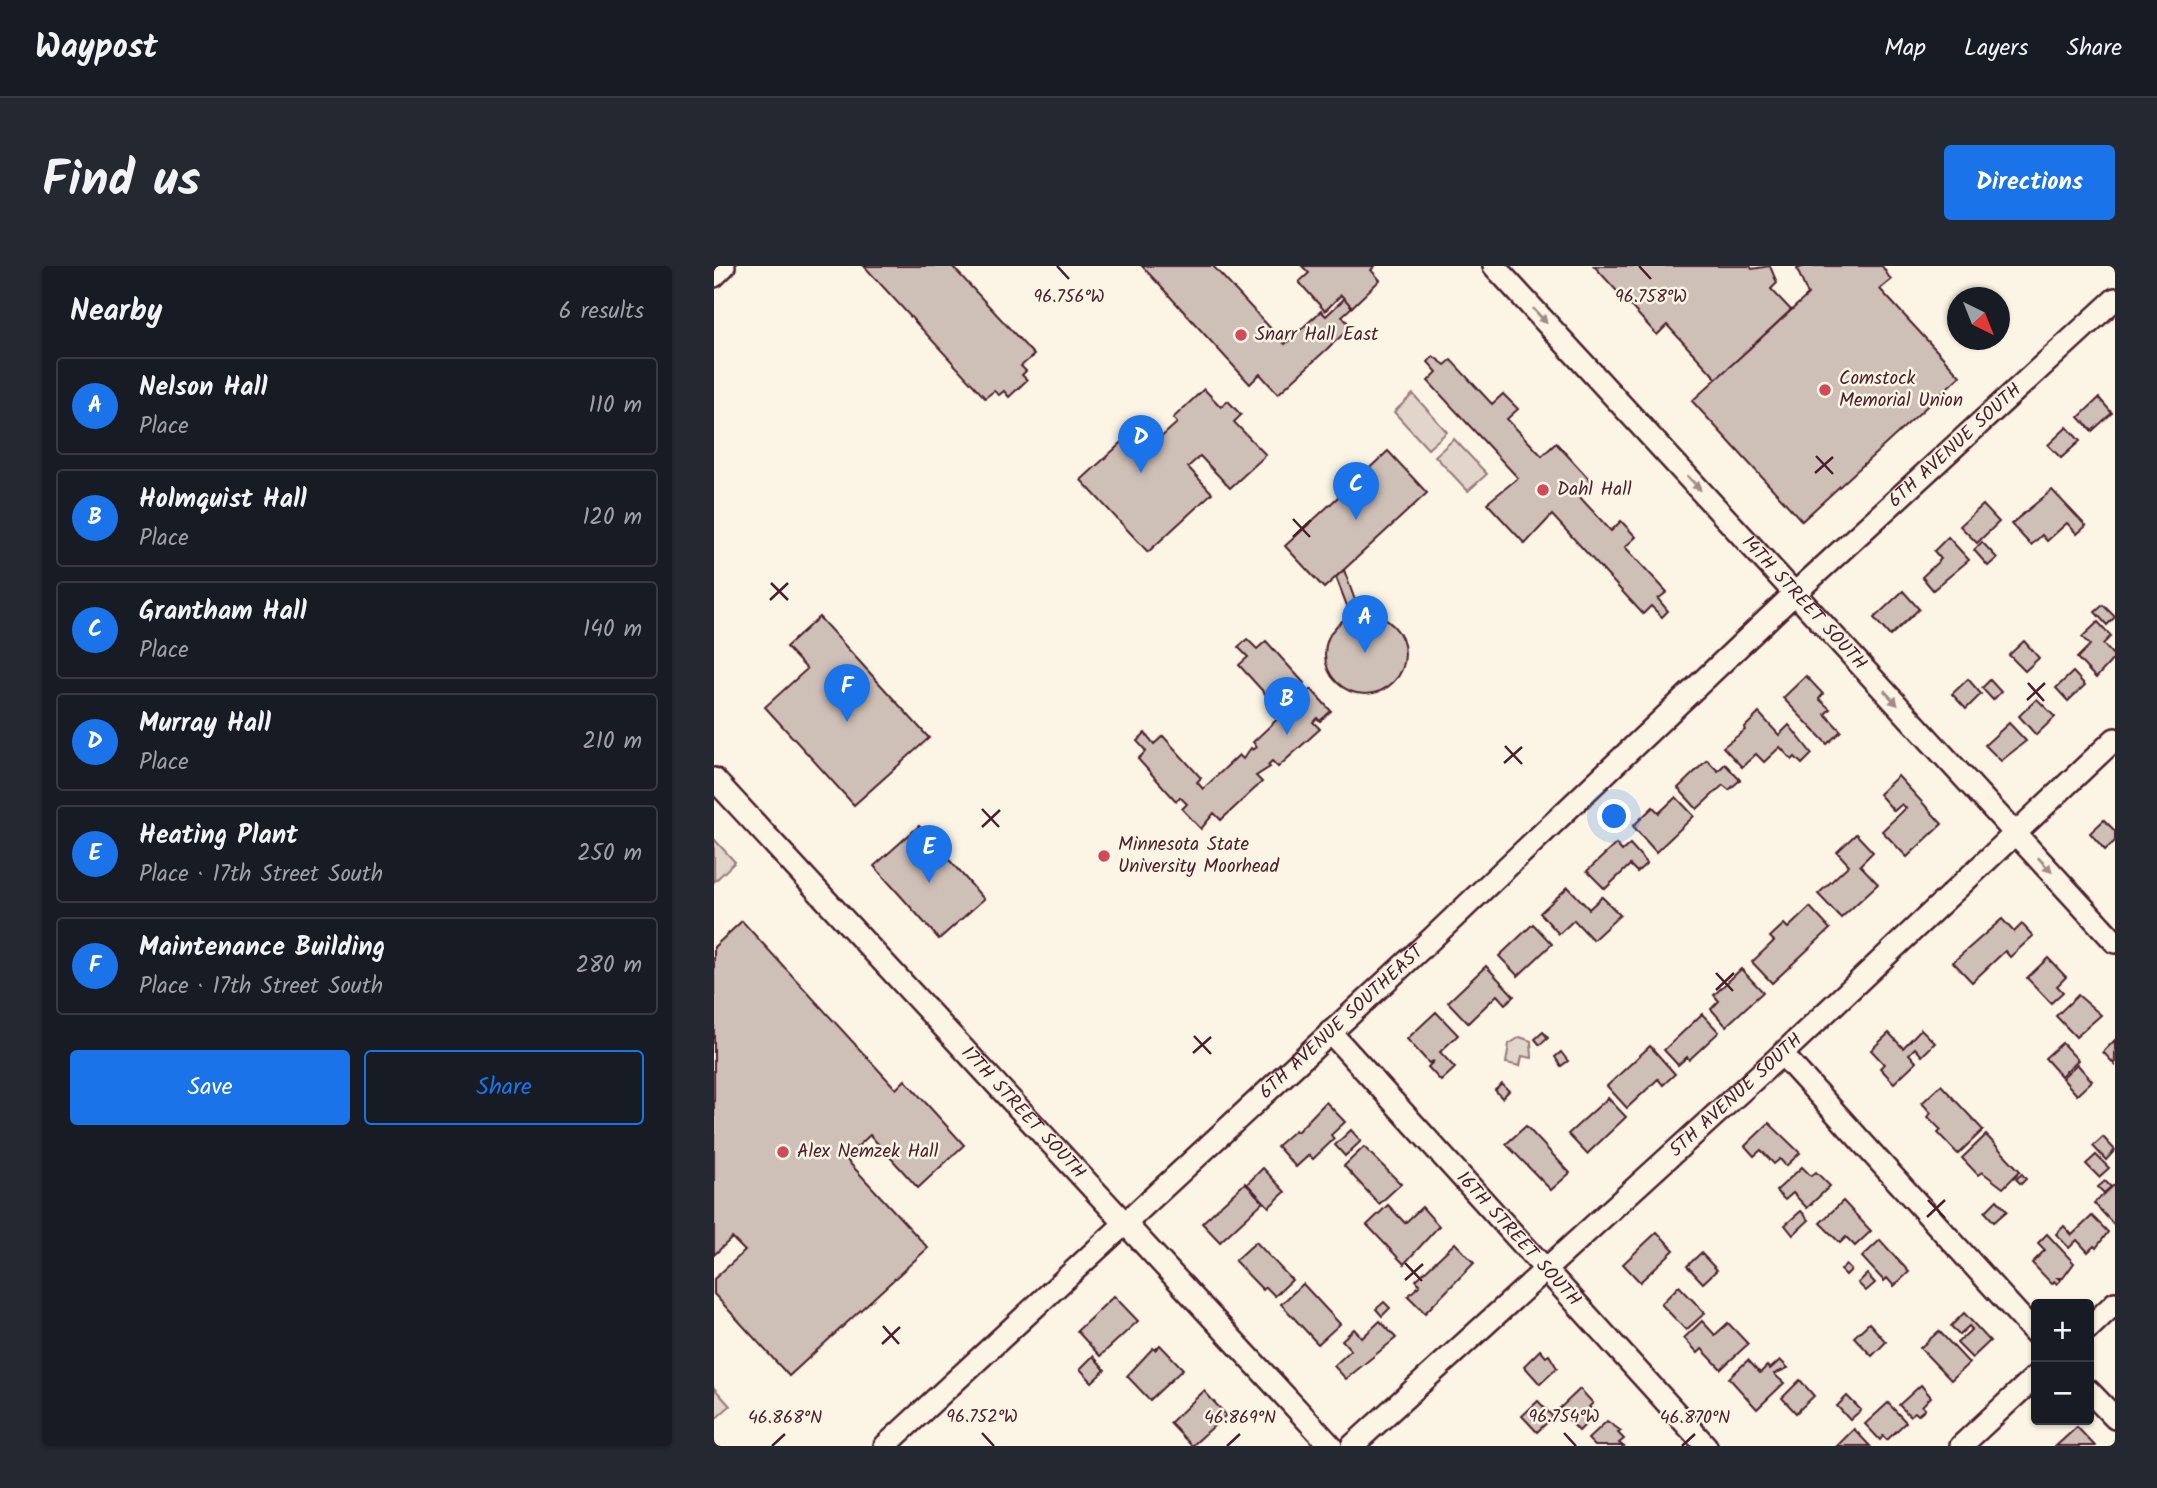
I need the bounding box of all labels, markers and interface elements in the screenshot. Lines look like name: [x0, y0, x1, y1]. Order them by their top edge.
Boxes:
text: Waypost: [35, 22, 158, 75]
text: Map: [1884, 29, 1926, 68]
text: Layers: [1964, 29, 2028, 68]
text: Share: [2066, 29, 2122, 68]
text: Find us: [42, 143, 200, 221]
button: Directions: [1944, 145, 2115, 220]
text: 96.756°W: [1033, 283, 1105, 312]
text: 96.758°W: [1615, 283, 1687, 312]
north arrow: [1947, 287, 2010, 350]
text: Nearby: [70, 288, 162, 336]
text: 6 results: [559, 294, 644, 330]
one-way arrow: [1532, 307, 1548, 325]
place label: Snarr Hall East: [1255, 320, 1379, 350]
marker: Snarr Hall East: [1233, 327, 1249, 343]
place label: Comstock Memorial Union: [1839, 364, 1963, 416]
text: Nelson Hall: [139, 367, 267, 409]
street label: 6TH AVENUE SOUTH: [1882, 376, 2029, 515]
marker: Comstock Memorial Union: [1817, 382, 1833, 398]
text: A: [88, 388, 102, 424]
text: 110 m: [589, 388, 642, 424]
text: Place: [139, 409, 189, 445]
pin: D: [1118, 415, 1164, 473]
pin: C: [1333, 462, 1379, 520]
one-way arrow: [1686, 474, 1702, 491]
place label: Dahl Hall: [1557, 475, 1632, 505]
text: Holmquist Hall: [139, 479, 307, 521]
marker: Dahl Hall: [1535, 482, 1551, 498]
text: B: [88, 500, 102, 536]
text: 120 m: [582, 500, 642, 536]
text: Place: [139, 521, 189, 557]
street label: 14TH STREET SOUTH: [1734, 529, 1874, 678]
text: Grantham Hall: [139, 591, 307, 633]
pin: A: [1342, 595, 1388, 653]
text: C: [88, 612, 102, 648]
text: 140 m: [583, 612, 642, 648]
text: Place: [139, 633, 189, 669]
pin: F: [824, 664, 870, 722]
pin: B: [1264, 677, 1310, 735]
one-way arrow: [1882, 689, 1898, 706]
text: Murray Hall: [139, 703, 271, 745]
text: D: [87, 724, 103, 760]
text: 210 m: [582, 724, 642, 760]
text: Place: [139, 745, 189, 781]
your location: [1597, 799, 1631, 833]
text: Heating Plant: [139, 815, 298, 857]
pin: E: [906, 825, 952, 883]
place label: Minnesota State University Moorhead: [1118, 830, 1280, 882]
text: E: [89, 836, 101, 872]
text: 250 m: [577, 836, 642, 872]
marker: Minnesota State University Moorhead: [1096, 848, 1112, 864]
one-way arrow: [2036, 856, 2052, 873]
text: Place · 17th Street South: [139, 857, 383, 893]
text: Maintenance Building: [139, 927, 385, 969]
street label: 6TH AVENUE SOUTHEAST: [1252, 937, 1432, 1107]
text: F: [89, 948, 101, 984]
text: 280 m: [576, 948, 642, 984]
text: Place · 17th Street South: [139, 969, 383, 1005]
street label: 5TH AVENUE SOUTH: [1662, 1026, 1810, 1165]
street label: 17TH STREET SOUTH: [953, 1039, 1093, 1187]
button: Save: [70, 1050, 350, 1125]
button: Share: [364, 1050, 644, 1125]
place label: Alex Nemzek Hall: [797, 1137, 939, 1167]
marker: Alex Nemzek Hall: [775, 1144, 791, 1160]
street label: 16TH STREET SOUTH: [1448, 1165, 1588, 1314]
map controls: [2031, 1299, 2094, 1425]
button: +: [2031, 1299, 2094, 1362]
button: −: [2031, 1362, 2094, 1425]
text: 96.752°W: [946, 1403, 1018, 1432]
text: 96.754°W: [1528, 1403, 1600, 1432]
text: 46.868°N: [748, 1404, 822, 1433]
text: 46.869°N: [1204, 1404, 1276, 1433]
text: 46.870°N: [1660, 1404, 1730, 1433]

